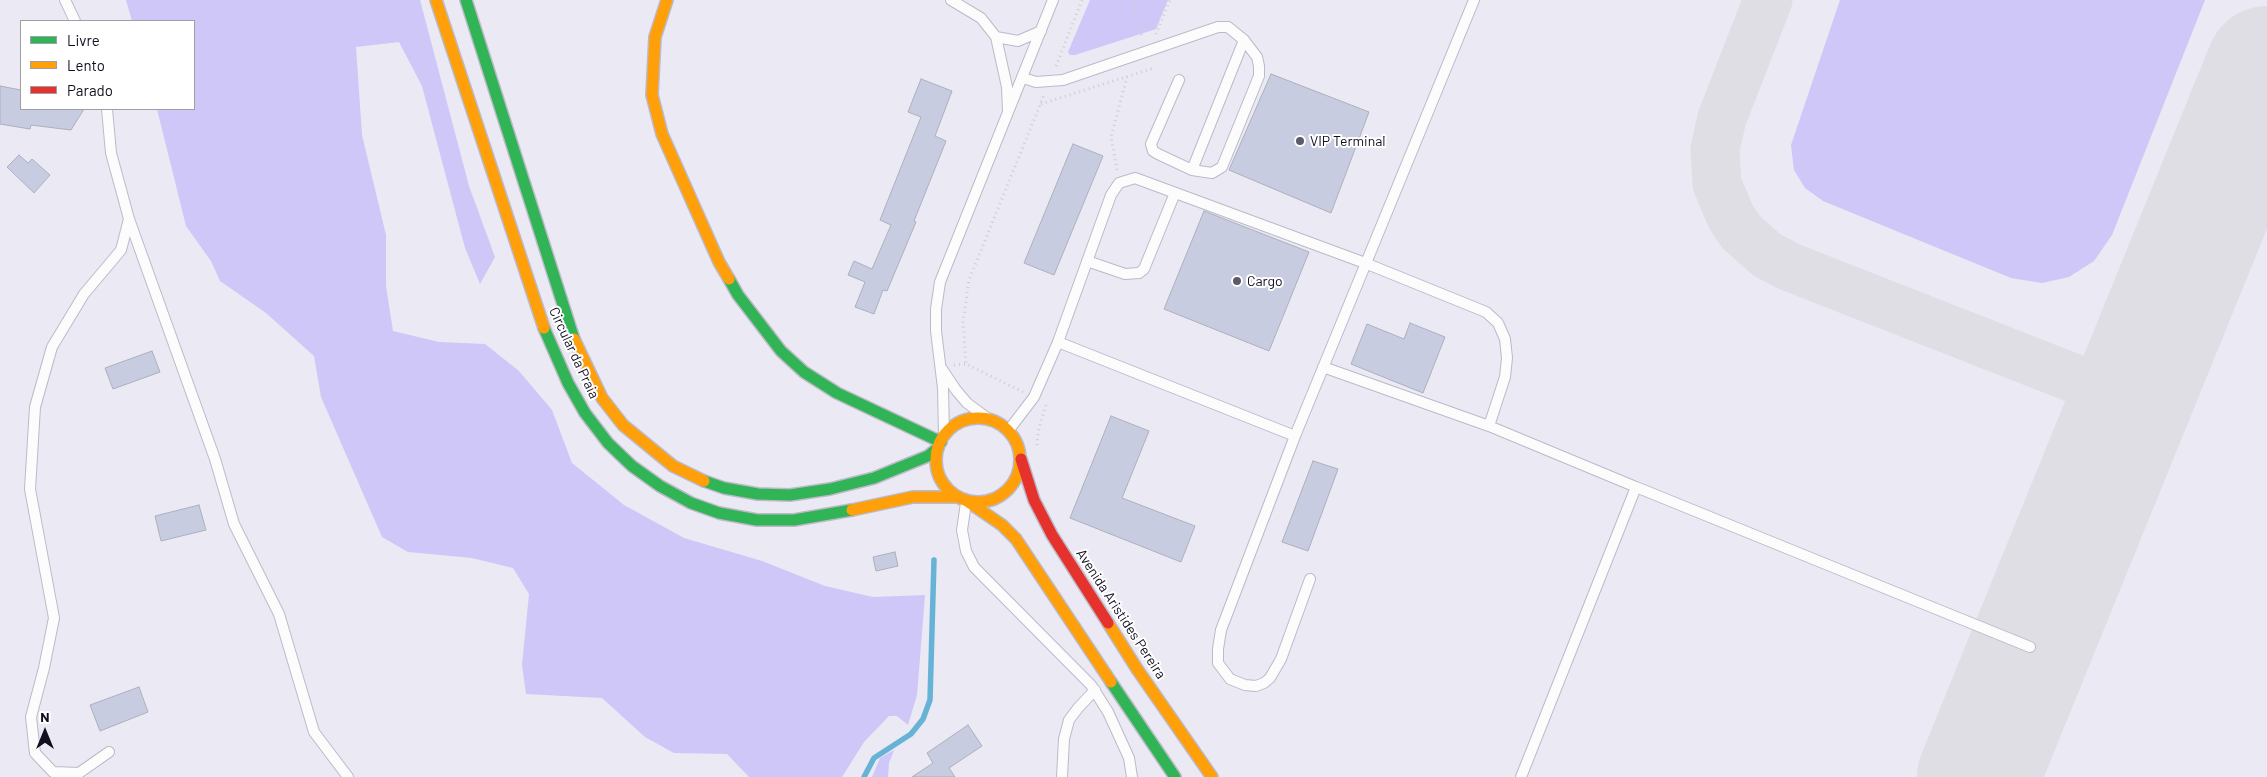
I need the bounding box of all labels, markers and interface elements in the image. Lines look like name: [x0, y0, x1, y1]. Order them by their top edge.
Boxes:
legend: [20, 20, 195, 110]
text: Livre: [67, 31, 100, 49]
text: Lento: [67, 56, 105, 74]
text: Parado: [67, 81, 113, 99]
place label: VIP Terminal: [1310, 133, 1386, 149]
marker: VIP Terminal: [1294, 135, 1306, 147]
place label: Cargo: [1247, 273, 1283, 289]
marker: Cargo: [1231, 275, 1243, 287]
street label: Circular da Praia: [545, 305, 603, 401]
street label: Avenida Aristides Pereira: [1073, 546, 1169, 682]
north arrow: [20, 707, 70, 757]
text: N: [40, 708, 50, 725]

